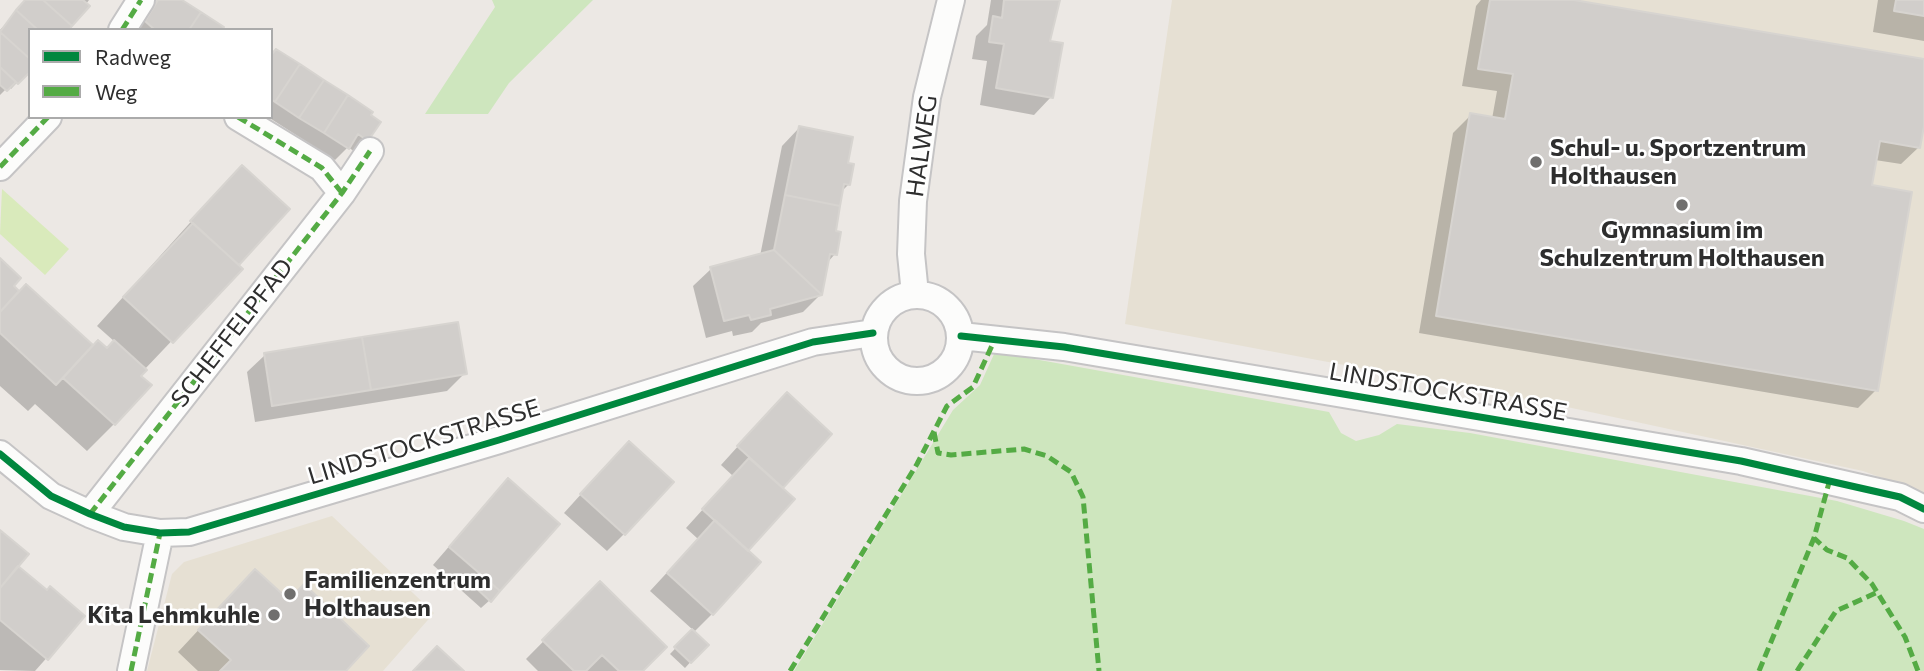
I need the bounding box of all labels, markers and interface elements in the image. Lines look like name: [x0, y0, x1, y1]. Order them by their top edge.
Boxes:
legend: [28, 28, 273, 119]
text: Radweg: [95, 44, 171, 69]
text: Weg: [95, 79, 137, 104]
street label: HALWEG: [901, 93, 943, 199]
place label: Schul- u. Sportzentrum Holthausen: [1550, 134, 1806, 190]
marker: Schul- u. Sportzentrum Holthausen: [1528, 154, 1544, 170]
marker: Gymnasium im Schulzentrum Holthausen: [1674, 197, 1690, 213]
place label: Gymnasium im Schulzentrum Holthausen: [1539, 216, 1825, 272]
street label: SCHEFFELPFAD: [165, 253, 299, 413]
street label: LINDSTOCKSTRASSE: [1327, 357, 1569, 427]
street label: LINDSTOCKSTRASSE: [305, 393, 543, 491]
place label: Familienzentrum Holthausen: [304, 566, 491, 622]
marker: Familienzentrum Holthausen: [282, 586, 298, 602]
place label: Kita Lehmkuhle: [87, 601, 260, 629]
marker: Kita Lehmkuhle: [266, 607, 282, 623]

